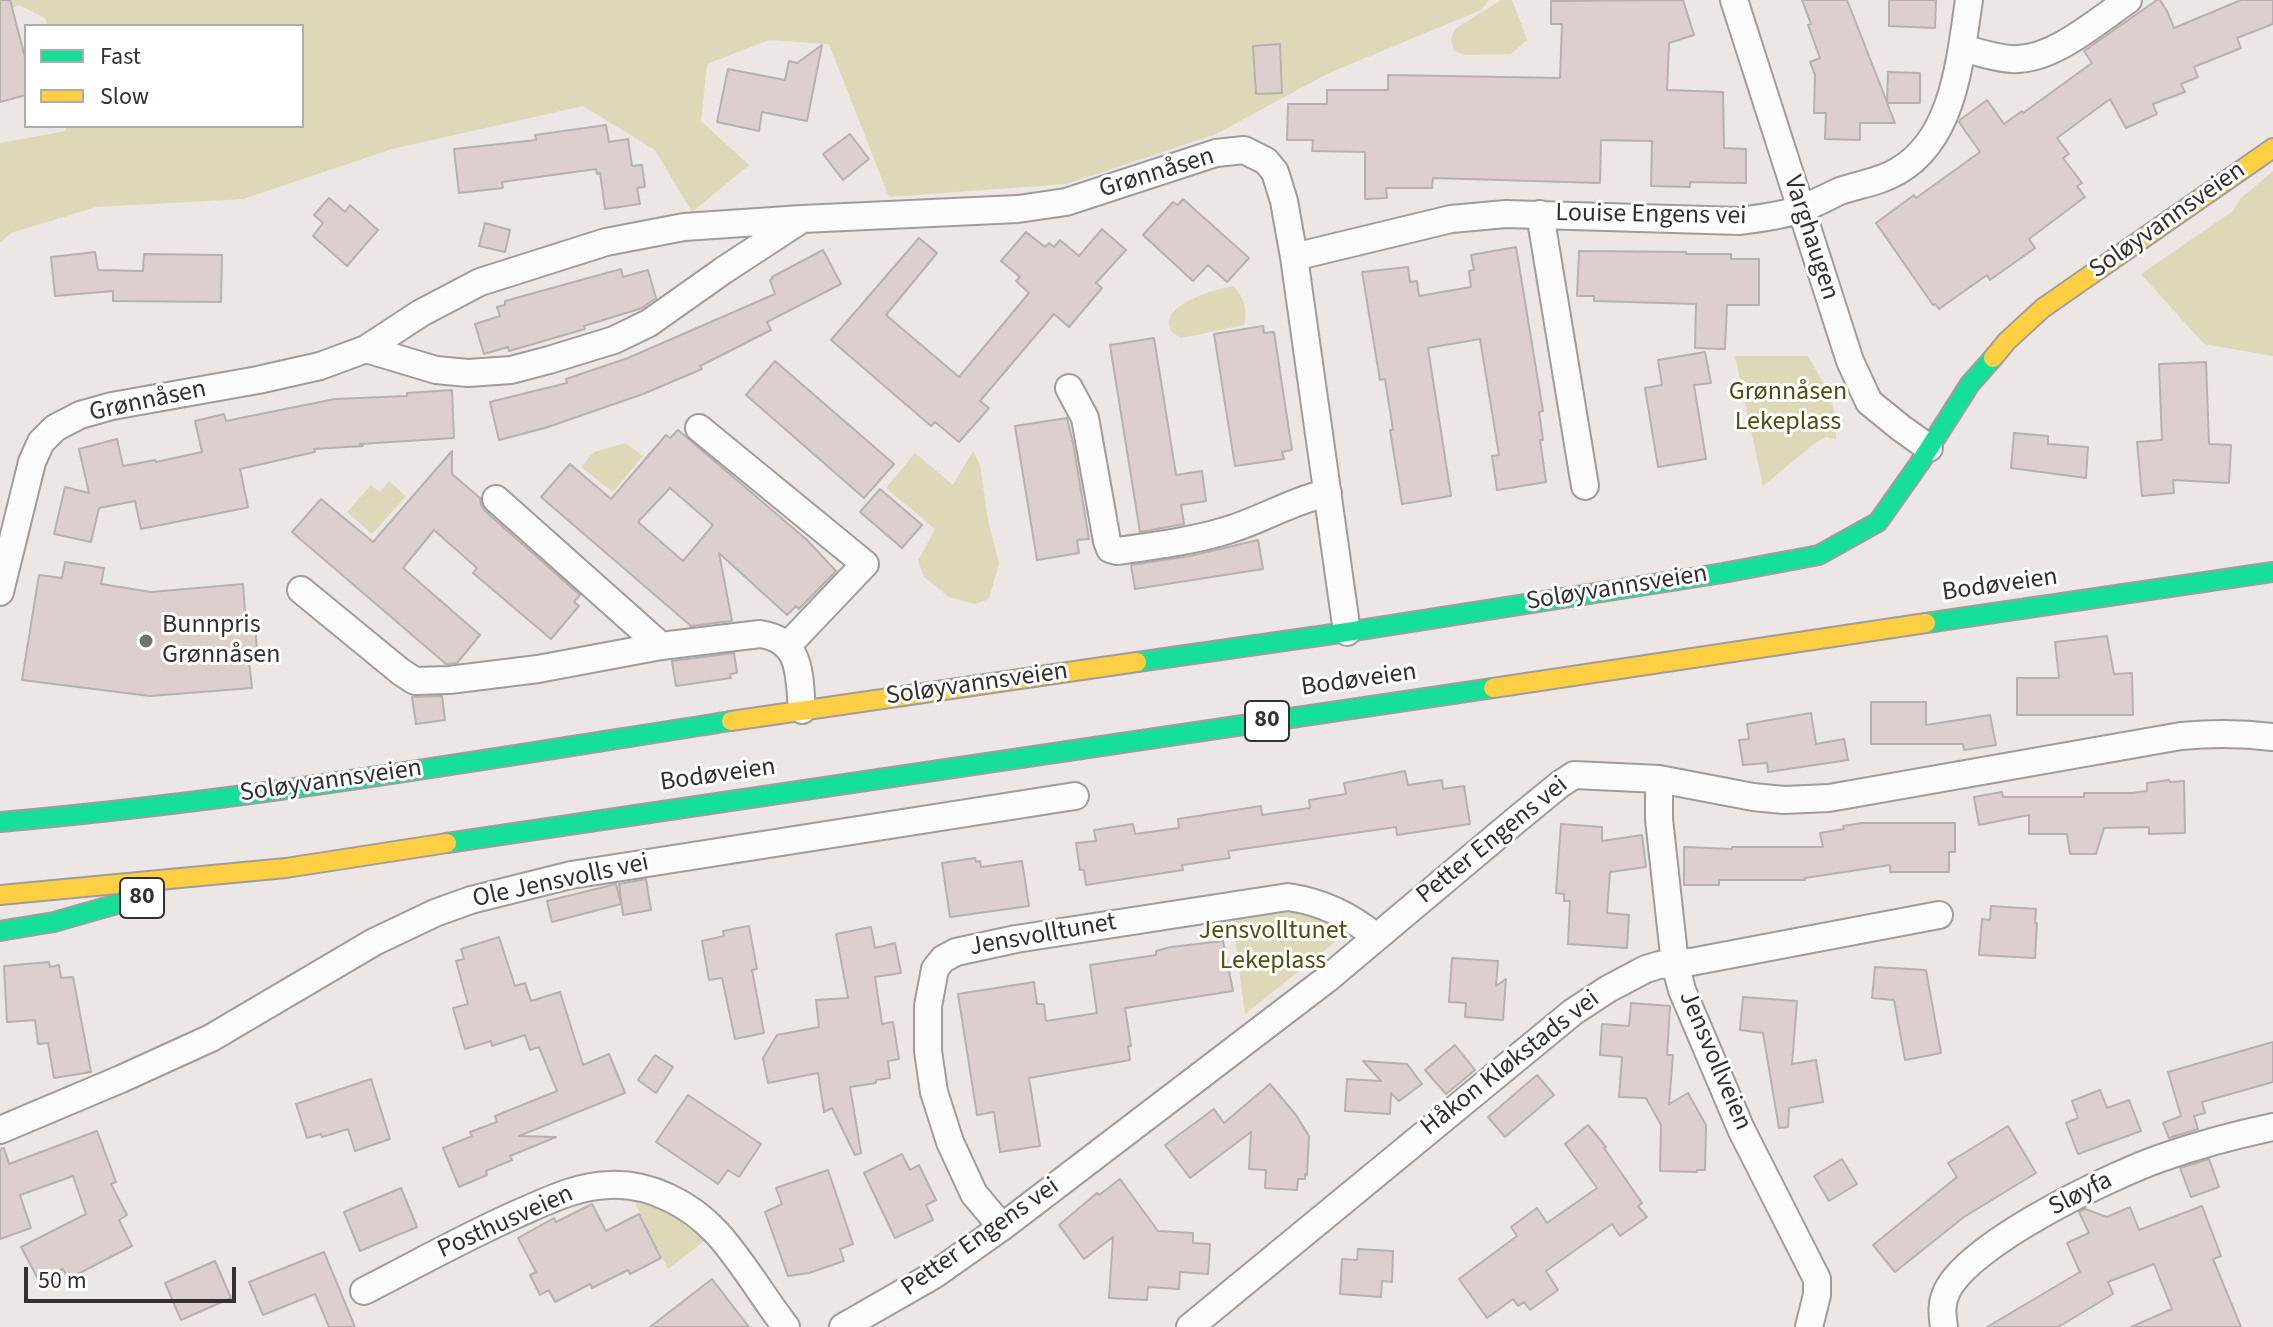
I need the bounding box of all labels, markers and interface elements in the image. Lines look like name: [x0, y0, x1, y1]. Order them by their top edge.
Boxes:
legend: [24, 24, 304, 128]
text: Fast: [100, 39, 141, 74]
text: Slow: [100, 79, 149, 114]
street label: Grønnåsen: [1096, 142, 1218, 206]
street label: Soløyvannsveien: [2084, 156, 2252, 286]
street label: Varghaugen: [1775, 172, 1845, 304]
street label: Louise Engens vei: [1555, 199, 1747, 233]
street label: Grønnåsen: [87, 374, 209, 430]
park label: Grønnåsen Lekeplass: [1729, 377, 1847, 438]
street label: Soløyvannsveien: [1524, 559, 1710, 619]
street label: Bodøveien: [1940, 562, 2060, 610]
place label: Bunnpris Grønnåsen: [162, 610, 280, 672]
marker: Bunnpris Grønnåsen: [137, 632, 155, 650]
street label: Soløyvannsveien: [884, 657, 1070, 713]
street label: Bodøveien: [1299, 657, 1419, 705]
road number: 80: [1245, 701, 1289, 741]
street label: Bodøveien: [658, 752, 778, 800]
street label: Soløyvannsveien: [238, 754, 424, 810]
street label: Petter Engens vei: [1411, 770, 1575, 912]
street label: Ole Jensvolls vei: [470, 848, 652, 916]
road number: 80: [120, 878, 164, 918]
street label: Jensvolltunet: [967, 908, 1119, 964]
park label: Jensvolltunet Lekeplass: [1199, 916, 1347, 978]
street label: Håkon Kløkstads vei: [1415, 985, 1607, 1143]
street label: Jensvollveien: [1671, 987, 1757, 1135]
street label: Sløyfa: [2044, 1166, 2118, 1224]
street label: Petter Engens vei: [896, 1172, 1066, 1304]
street label: Posthusveien: [433, 1179, 579, 1267]
scale bar: [28, 1251, 240, 1301]
text: 50 m: [38, 1263, 87, 1298]

